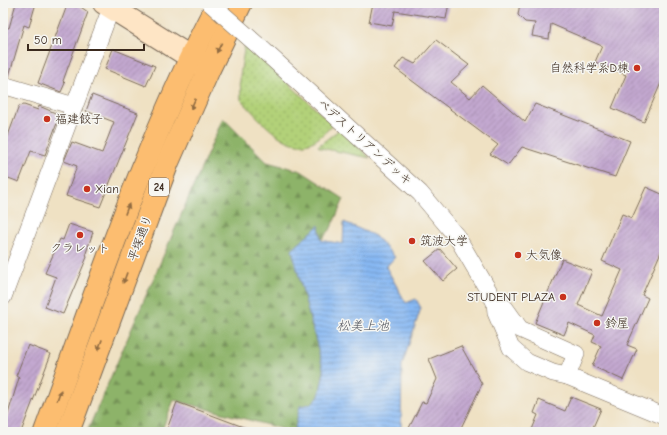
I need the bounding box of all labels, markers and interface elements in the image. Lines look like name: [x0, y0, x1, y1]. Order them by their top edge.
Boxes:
scale bar: [28, 26, 144, 52]
text: 50 m: [34, 33, 62, 47]
one-way arrow: [216, 43, 222, 54]
place label: 自然科学系D棟: [549, 61, 629, 75]
marker: 自然科学系D棟: [632, 63, 642, 73]
street label: ペデストリアンデッキ: [315, 96, 415, 188]
one-way arrow: [190, 99, 196, 110]
place label: 福建餃子: [55, 112, 103, 126]
marker: 福建餃子: [42, 114, 52, 124]
road number: 24: [149, 178, 169, 196]
place label: Xian: [95, 182, 119, 196]
marker: Xian: [82, 184, 92, 194]
one-way arrow: [125, 203, 131, 215]
street label: 平塚通り: [125, 213, 155, 263]
marker: クラレット: [75, 230, 85, 240]
place label: 筑波大学: [420, 234, 468, 248]
marker: 筑波大学: [407, 236, 417, 246]
place label: クラレット: [50, 241, 110, 255]
place label: 大気像: [526, 248, 562, 262]
marker: 大気像: [513, 250, 523, 260]
one-way arrow: [122, 272, 128, 284]
place label: STUDENT PLAZA: [467, 290, 555, 304]
marker: STUDENT PLAZA: [558, 292, 568, 302]
place label: 鈴屋: [605, 316, 629, 330]
water label: 松美上池: [337, 318, 390, 333]
marker: 鈴屋: [592, 318, 602, 328]
one-way arrow: [97, 339, 103, 351]
one-way arrow: [56, 389, 62, 401]

